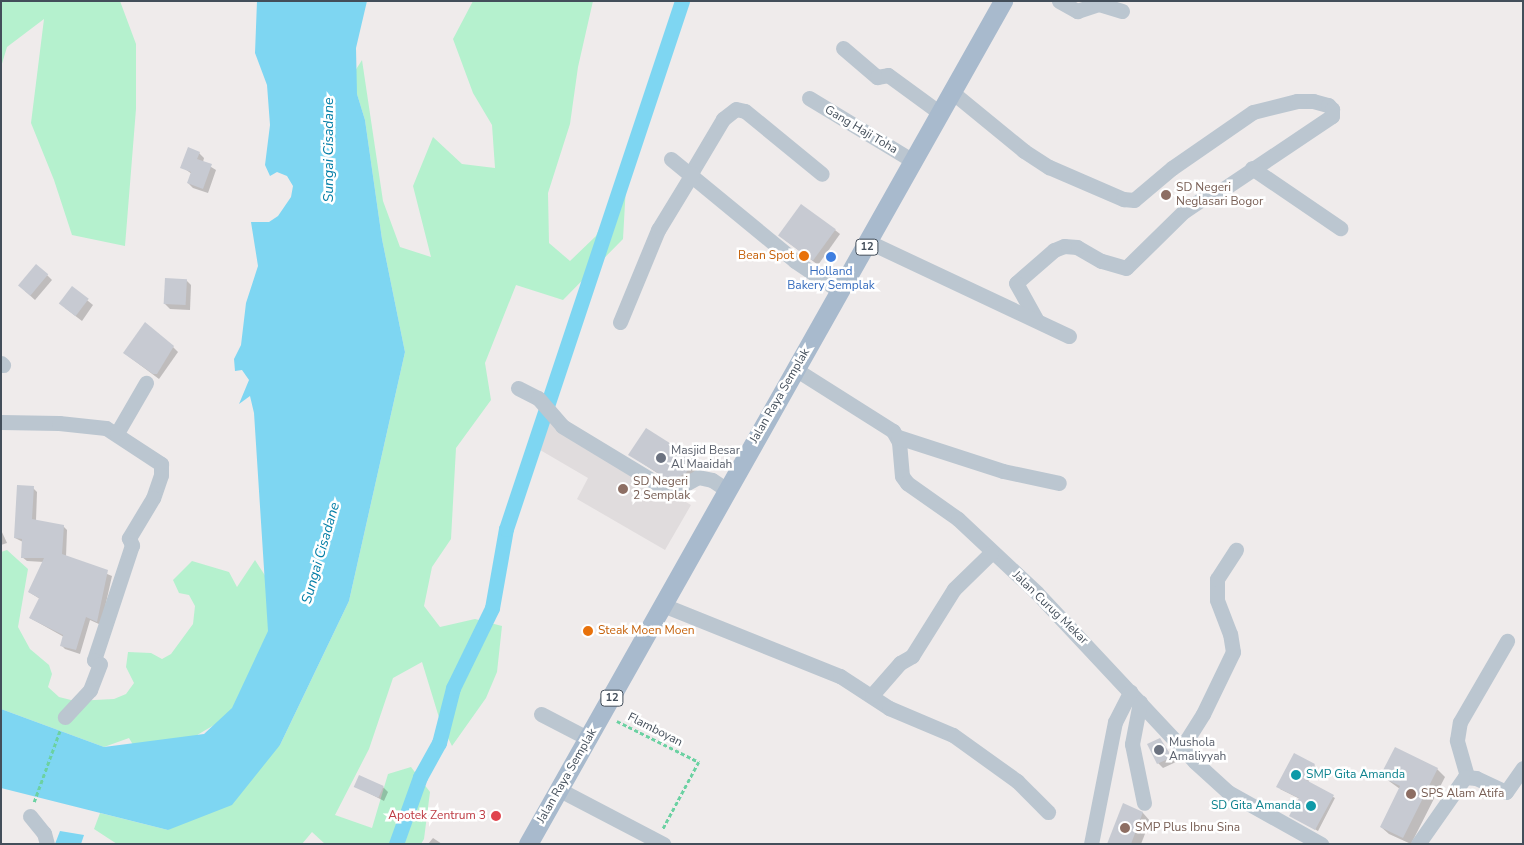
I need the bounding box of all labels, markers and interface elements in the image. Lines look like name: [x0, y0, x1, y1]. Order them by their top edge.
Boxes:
water label: Sungai Cisadane: [321, 98, 337, 202]
street label: Gang Haji Toha: [822, 103, 900, 157]
place label: SD Negeri Neglasari Bogor: [1176, 181, 1263, 209]
marker: SD Negeri Neglasari Bogor: [1160, 189, 1172, 201]
road number: 12: [854, 238, 880, 256]
place label: Bean Spot: [738, 249, 794, 263]
marker: Bean Spot: [798, 250, 810, 262]
marker: Holland Bakery Semplak: [825, 251, 837, 263]
place label: Holland Bakery Semplak: [787, 265, 875, 293]
street label: Jalan Raya Semplak: [747, 346, 813, 446]
place label: Masjid Besar Al Maaidah: [671, 444, 740, 472]
marker: Masjid Besar Al Maaidah: [655, 452, 667, 464]
place label: SD Negeri 2 Semplak: [633, 475, 690, 503]
marker: SD Negeri 2 Semplak: [617, 483, 629, 495]
water label: Sungai Cisadane: [298, 500, 344, 606]
street label: Jalan Curug Mekar: [1009, 568, 1091, 648]
place label: Steak Moen Moen: [598, 624, 695, 638]
marker: Steak Moen Moen: [582, 625, 594, 637]
road number: 12: [600, 690, 624, 706]
street label: Flamboyan: [625, 710, 685, 750]
street label: Jalan Raya Semplak: [534, 726, 600, 826]
place label: Mushola Amaliyyah: [1169, 736, 1226, 764]
marker: Mushola Amaliyyah: [1153, 744, 1165, 756]
place label: SMP Gita Amanda: [1306, 768, 1405, 782]
marker: SMP Gita Amanda: [1290, 769, 1302, 781]
place label: SPS Alam Atifa: [1421, 787, 1504, 801]
marker: SPS Alam Atifa: [1405, 788, 1417, 800]
place label: SD Gita Amanda: [1211, 799, 1301, 813]
marker: SD Gita Amanda: [1305, 800, 1317, 812]
place label: Apotek Zentrum 3: [388, 809, 486, 823]
marker: Apotek Zentrum 3: [490, 810, 502, 822]
place label: SMP Plus Ibnu Sina: [1135, 821, 1240, 835]
marker: SMP Plus Ibnu Sina: [1119, 822, 1131, 834]

